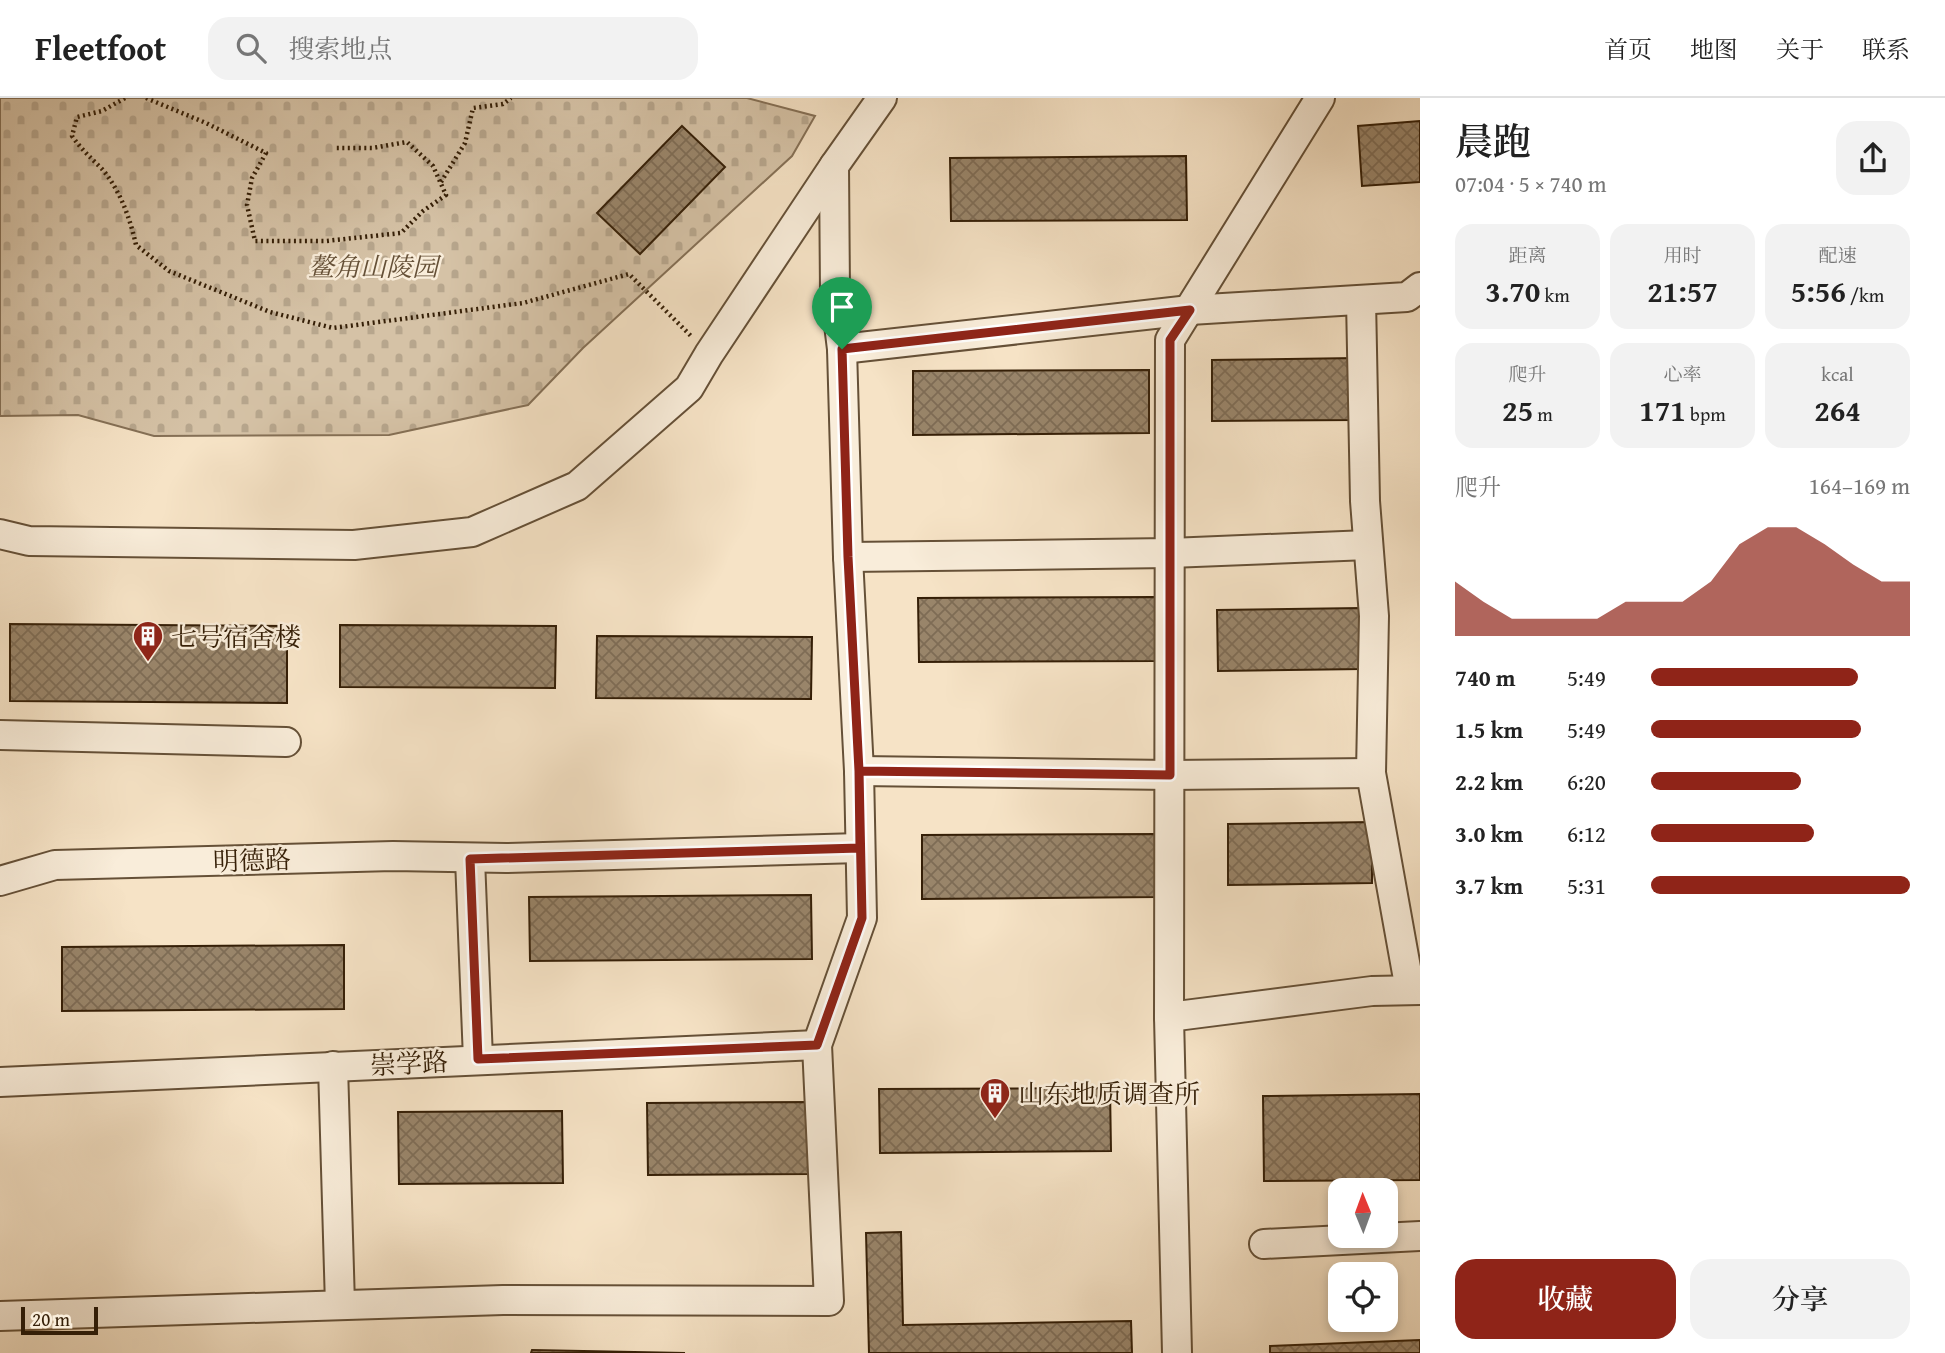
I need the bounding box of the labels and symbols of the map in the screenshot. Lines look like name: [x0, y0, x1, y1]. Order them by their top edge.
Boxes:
park label: 鳌角山陵园: [308, 247, 442, 286]
pin: [812, 277, 872, 349]
place label: 七号宿舍楼: [171, 617, 301, 656]
building icon: 七号宿舍楼: [131, 619, 165, 663]
street label: 明德路: [212, 839, 292, 881]
street label: 崇学路: [369, 1041, 449, 1085]
place label: 山东地质调查所: [1018, 1074, 1200, 1113]
building icon: 山东地质调查所: [978, 1076, 1012, 1120]
north arrow: [1328, 1178, 1398, 1248]
scale bar: [21, 1304, 98, 1336]

